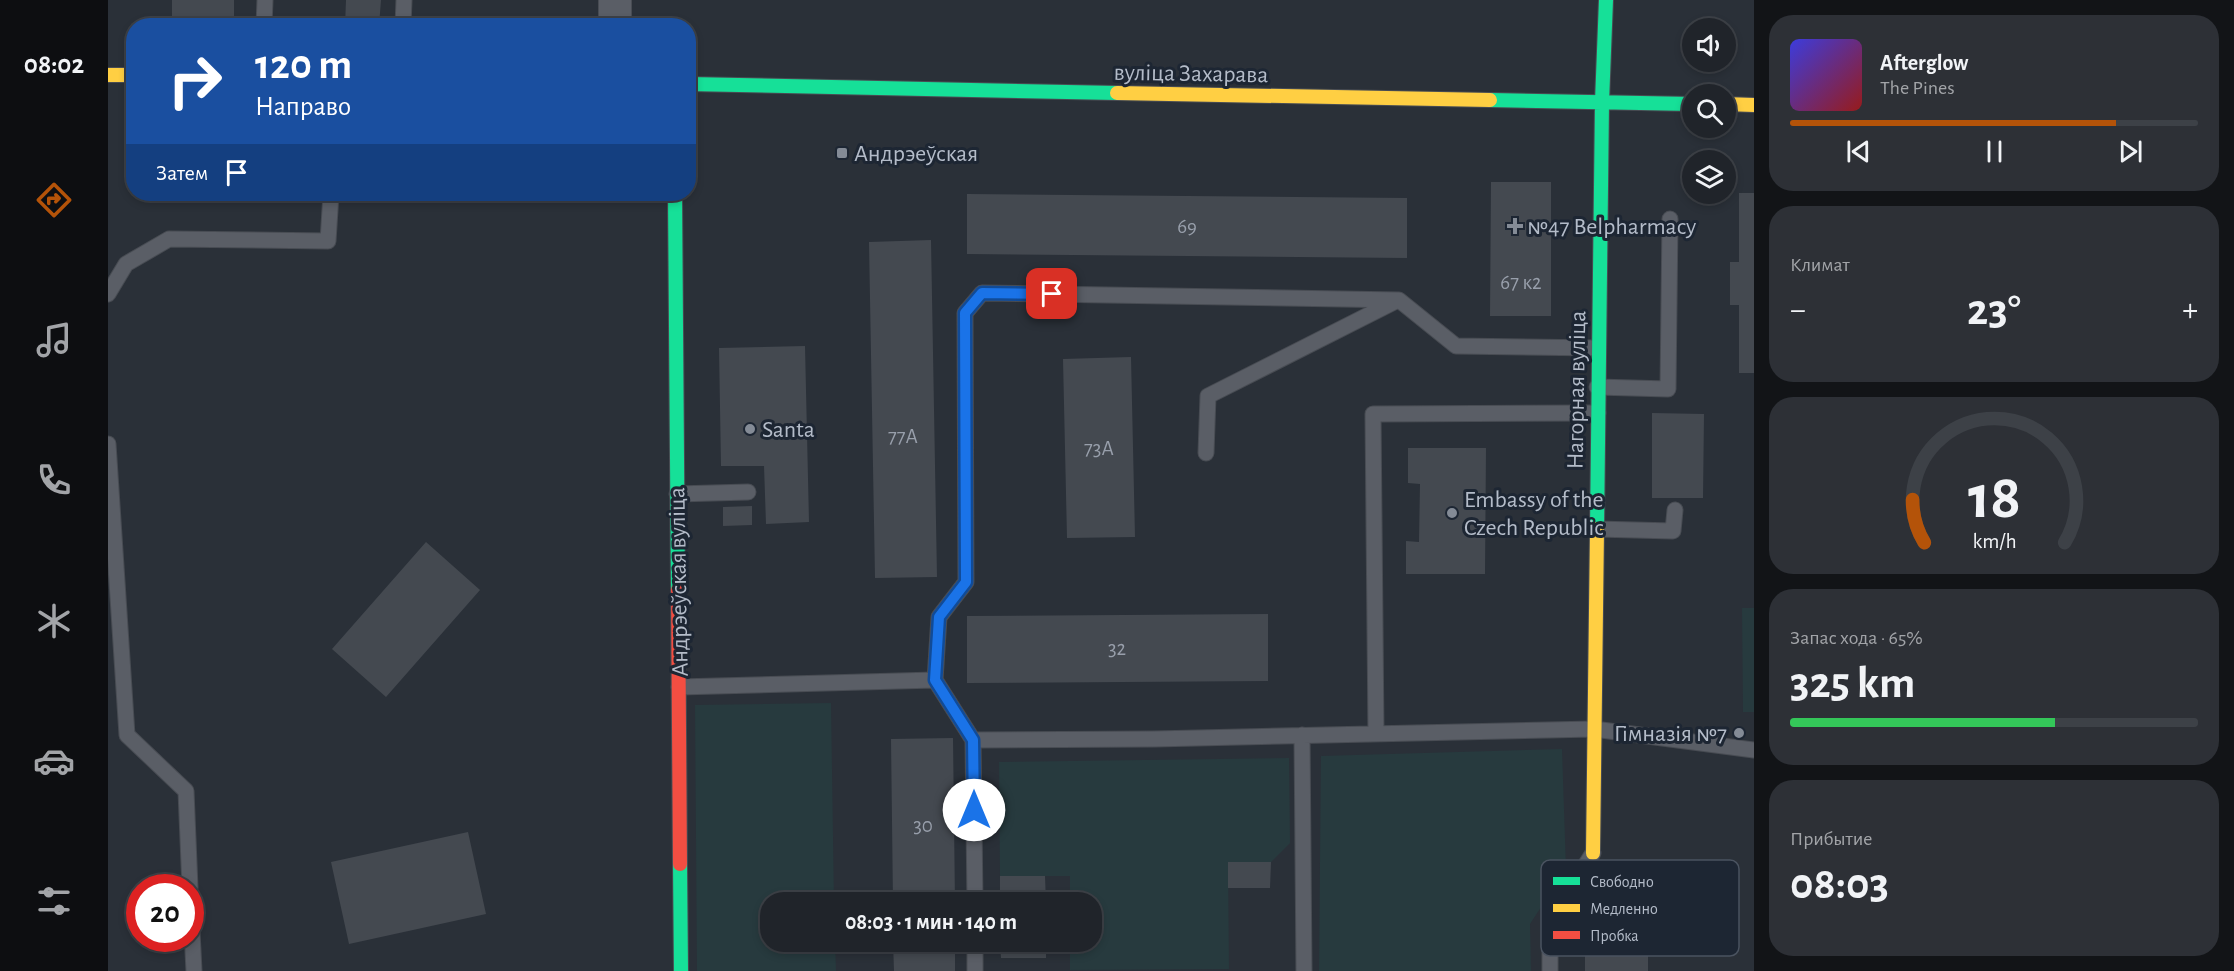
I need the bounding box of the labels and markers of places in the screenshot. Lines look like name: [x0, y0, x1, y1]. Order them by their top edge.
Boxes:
place label: Андрэеўская: [854, 142, 978, 166]
marker: Андрэеўская: [835, 146, 849, 160]
place label: №47 Belpharmacy: [1527, 215, 1696, 239]
marker: №47 Belpharmacy: [1508, 219, 1522, 233]
pin: [1026, 268, 1077, 319]
place label: Santa: [762, 418, 815, 442]
marker: Santa: [743, 422, 757, 436]
place label: Embassy of the Czech Republic: [1464, 488, 1604, 540]
marker: Embassy of the Czech Republic: [1445, 506, 1459, 520]
place label: Гімназія №7: [1614, 722, 1727, 746]
marker: Гімназія №7: [1732, 726, 1746, 740]

